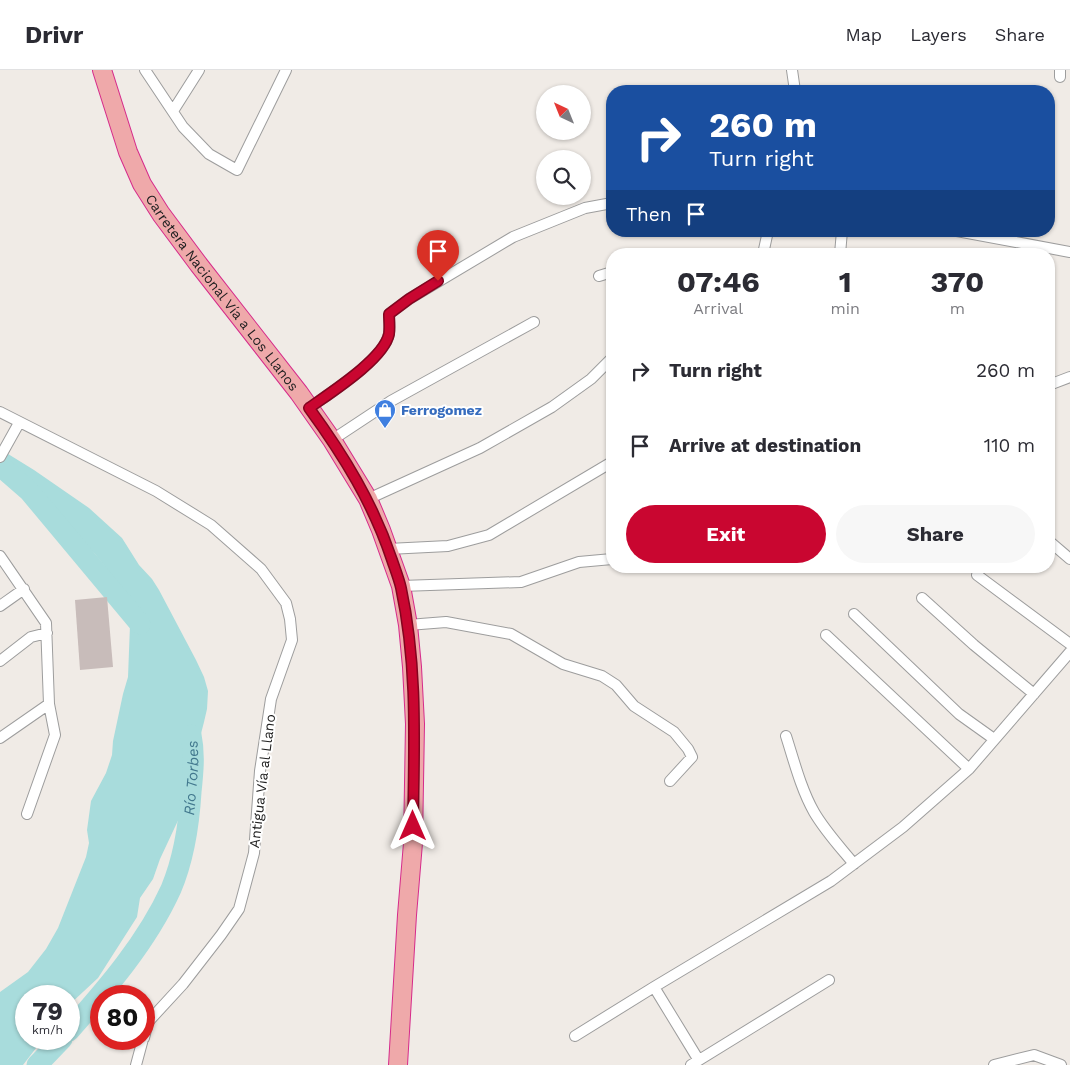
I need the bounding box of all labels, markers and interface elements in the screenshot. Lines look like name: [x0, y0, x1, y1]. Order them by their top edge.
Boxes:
text: Drivr: [25, 21, 83, 49]
text: Map: [845, 24, 882, 45]
text: Layers: [910, 24, 967, 45]
text: Share: [995, 24, 1045, 45]
north arrow: [536, 85, 591, 140]
map controls: [536, 85, 591, 205]
text: 260 m: [709, 104, 817, 146]
icon: right: [626, 105, 691, 170]
text: Turn right: [709, 146, 814, 171]
button: search: [536, 150, 591, 205]
street label: Carretera Nacional Vía a Los Llanos: [143, 191, 302, 394]
icon: arrive: [682, 200, 710, 228]
text: Then: [626, 203, 672, 226]
pin: [417, 230, 459, 281]
icon: arrive: [424, 237, 452, 265]
text: 07:46: [677, 264, 760, 299]
text: 1: [839, 264, 852, 299]
text: 370: [931, 264, 984, 299]
text: Arrival: [693, 299, 743, 318]
text: min: [830, 299, 860, 318]
text: m: [950, 299, 965, 318]
icon: right: [626, 357, 654, 385]
text: Turn right: [669, 359, 762, 382]
text: 260 m: [976, 359, 1035, 382]
shop icon: Ferrogomez: [373, 398, 397, 429]
place label: Ferrogomez: [401, 402, 482, 418]
icon: arrive: [626, 432, 654, 460]
text: Arrive at destination: [669, 434, 861, 457]
text: 110 m: [984, 434, 1035, 457]
button: Exit: [626, 505, 826, 563]
button: Share: [836, 505, 1035, 563]
street label: Antigua Vía al Llano: [246, 713, 278, 849]
water label: Río Torbes: [180, 739, 202, 816]
position arrow: [386, 799, 438, 851]
speed limit sign: 80: [90, 985, 155, 1050]
text: 79: [32, 997, 63, 1026]
text: km/h: [32, 1023, 63, 1037]

